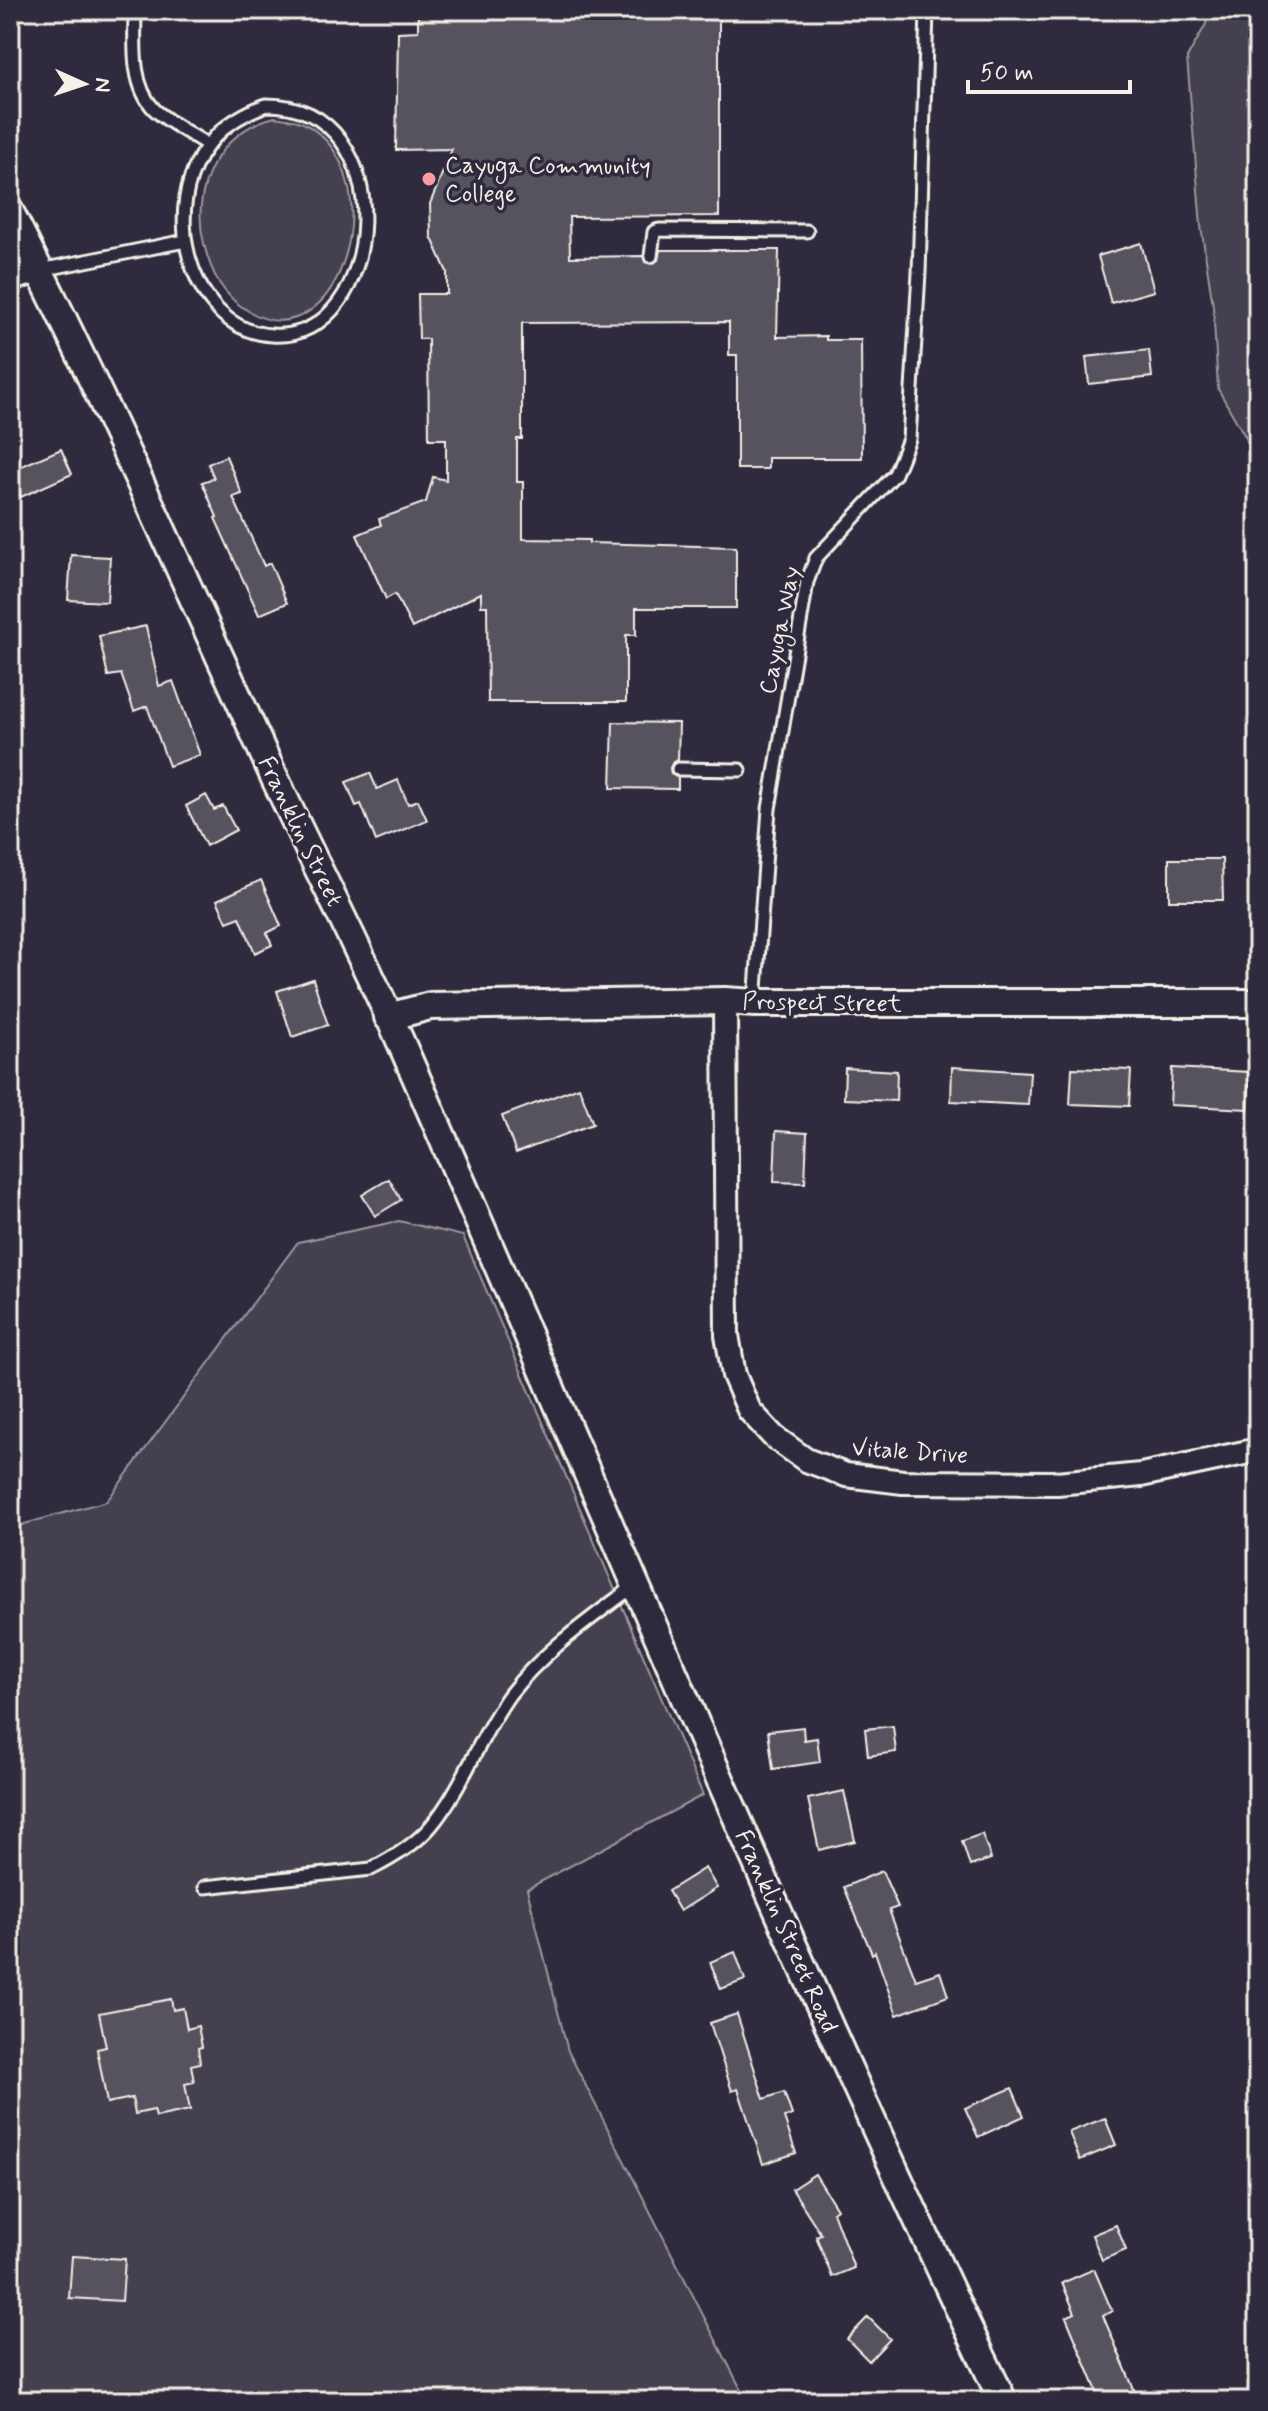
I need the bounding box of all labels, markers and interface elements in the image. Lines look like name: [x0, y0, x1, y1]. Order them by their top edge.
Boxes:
north arrow: [44, 44, 124, 124]
scale bar: [968, 44, 1130, 94]
text: 50 m: [980, 58, 1034, 89]
text: N: [88, 77, 116, 93]
place label: Cayuga Community College: [445, 151, 651, 210]
marker: Cayuga Community College: [420, 170, 438, 188]
street label: Cayuga Way: [753, 564, 810, 697]
street label: Franklin Street: [250, 751, 349, 912]
street label: Prospect Street: [742, 987, 902, 1020]
street label: Vitale Drive: [851, 1433, 969, 1472]
street label: Franklin Street Road: [727, 1825, 844, 2038]

